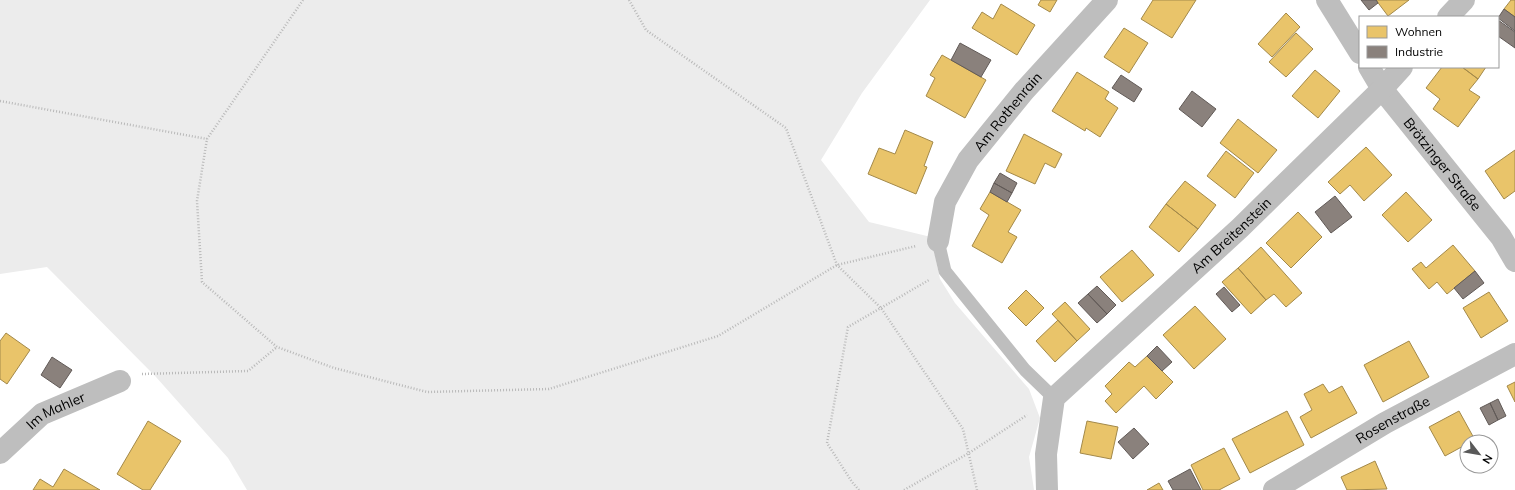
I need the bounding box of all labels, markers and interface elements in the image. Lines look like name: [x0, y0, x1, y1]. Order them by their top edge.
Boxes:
legend: [1359, 16, 1499, 68]
text: Wohnen: [1395, 24, 1442, 39]
text: Industrie: [1395, 44, 1443, 59]
street label: Am Rothenrain: [970, 68, 1046, 155]
street label: Brötzinger Straße: [1400, 114, 1485, 214]
street label: Am Breitenstein: [1187, 194, 1275, 277]
street label: Im Mahler: [22, 387, 89, 433]
street label: Rosenstraße: [1352, 392, 1433, 448]
north arrow: [1459, 434, 1499, 474]
text: N: [1479, 452, 1496, 466]

